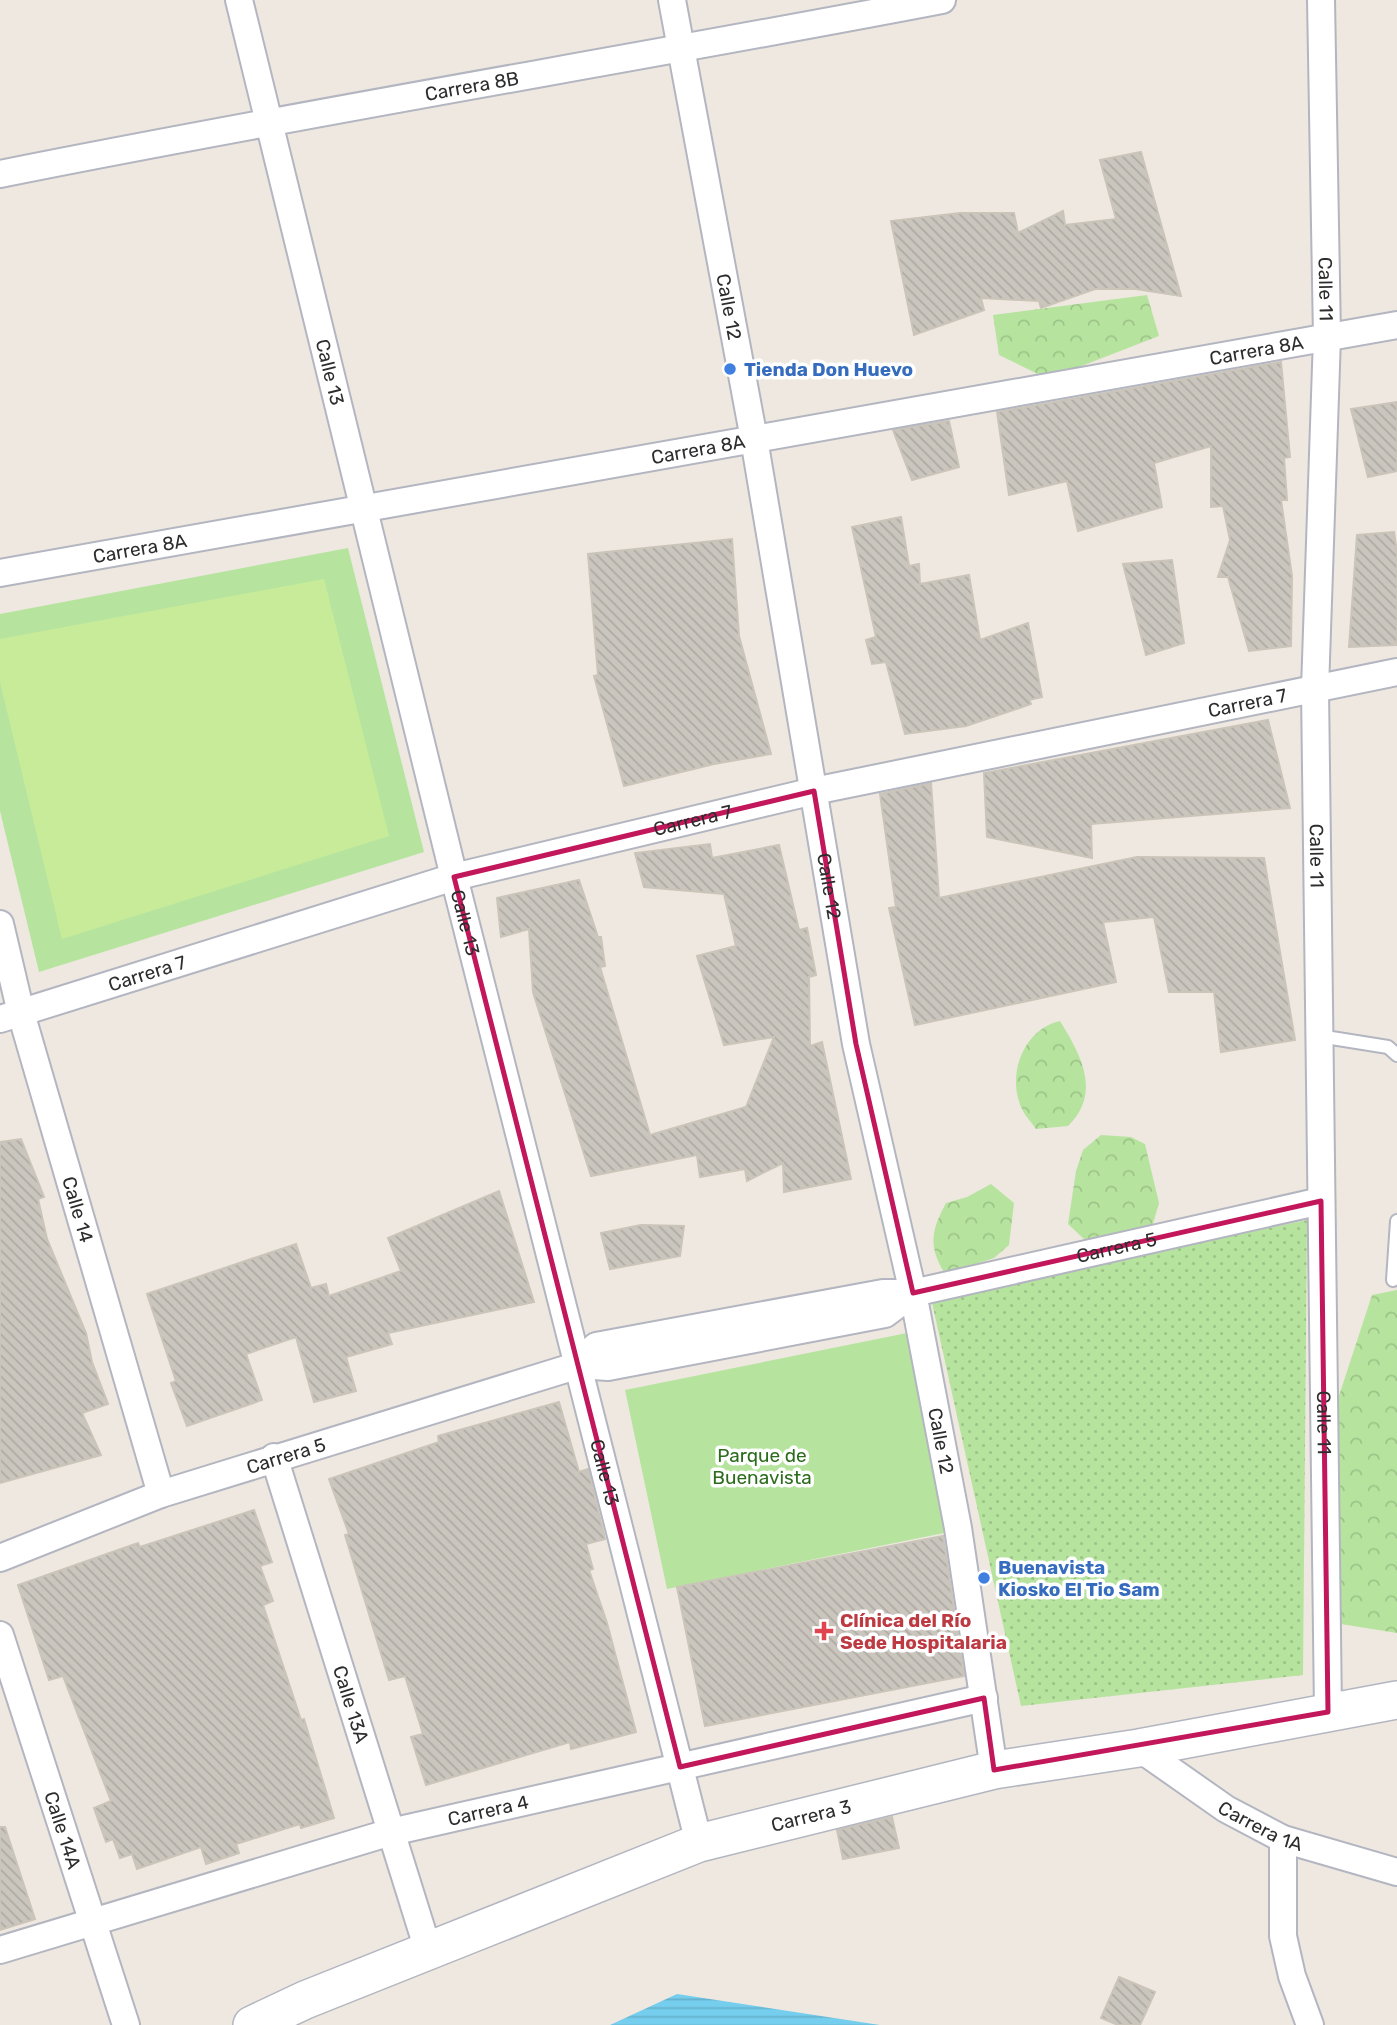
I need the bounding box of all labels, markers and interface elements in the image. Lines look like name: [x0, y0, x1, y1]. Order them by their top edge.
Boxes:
street label: Carrera 8B: [423, 66, 521, 106]
street label: Calle 11: [1314, 257, 1338, 321]
street label: Calle 12: [711, 272, 746, 342]
street label: Carrera 8A: [1208, 331, 1306, 370]
street label: Calle 13: [311, 337, 349, 408]
place label: Tienda Don Huevo: [744, 358, 913, 381]
marker: Tienda Don Huevo: [722, 361, 738, 377]
street label: Carrera 8A: [649, 430, 747, 469]
street label: Carrera 8A: [91, 529, 189, 568]
street label: Carrera 7: [1206, 684, 1289, 722]
street label: Carrera 7: [651, 800, 735, 841]
street label: Calle 11: [1305, 824, 1329, 888]
street label: Calle 12: [812, 851, 846, 921]
street label: Calle 13: [446, 887, 484, 958]
street label: Carrera 7: [105, 951, 189, 996]
street label: Calle 14: [57, 1174, 98, 1245]
street label: Carrera 5: [1074, 1227, 1159, 1268]
street label: Calle 11: [1312, 1391, 1336, 1455]
street label: Calle 12: [923, 1406, 958, 1476]
street label: Carrera 5: [244, 1433, 328, 1479]
street label: Calle 13: [585, 1437, 624, 1508]
park label: Parque de Buenavista: [712, 1444, 812, 1489]
place label: Buenavista Kiosko El Tio Sam: [998, 1556, 1160, 1601]
marker: Buenavista Kiosko El Tio Sam: [976, 1570, 992, 1586]
place label: Clínica del Río Sede Hospitalaria: [840, 1609, 1007, 1654]
marker: Clínica del Río Sede Hospitalaria: [814, 1621, 834, 1641]
street label: Calle 13A: [328, 1663, 374, 1746]
street label: Calle 14A: [39, 1788, 86, 1872]
street label: Carrera 4: [446, 1790, 531, 1831]
street label: Carrera 3: [769, 1795, 853, 1837]
street label: Carrera 1A: [1214, 1796, 1305, 1856]

